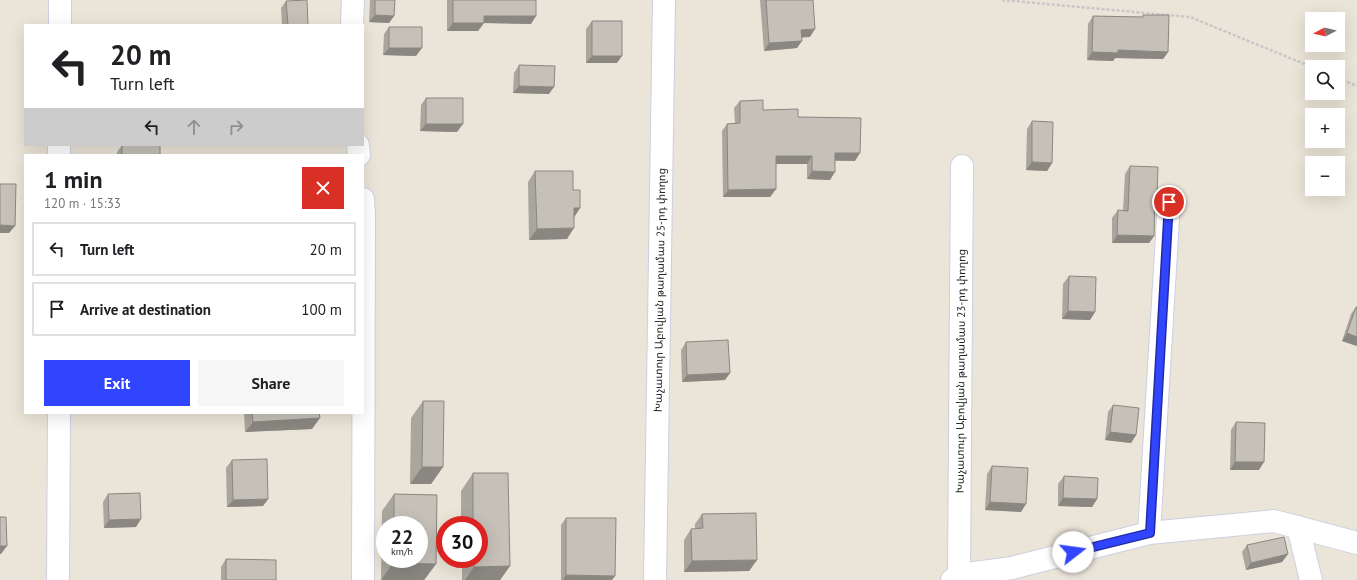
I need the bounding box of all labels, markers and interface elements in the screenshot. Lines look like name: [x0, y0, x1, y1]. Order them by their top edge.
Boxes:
north arrow: [1305, 12, 1345, 52]
map controls: [1305, 12, 1345, 196]
text: 20 m: [110, 36, 171, 73]
icon: left: [44, 40, 96, 92]
button: search: [1305, 60, 1345, 100]
text: Turn left: [110, 72, 175, 95]
button: +: [1305, 108, 1345, 148]
icon: left: [141, 116, 163, 138]
icon: ahead: [183, 116, 205, 138]
icon: right: [225, 116, 247, 138]
button: −: [1305, 156, 1345, 196]
text: 1 min: [44, 164, 103, 195]
button: close: [302, 167, 344, 209]
street label: Խաչատուր Աբովյան թաղամաս 25-րդ փողոց: [651, 168, 668, 412]
pin: [1152, 185, 1186, 219]
icon: arrive: [1158, 191, 1180, 213]
text: 120 m · 15:33: [44, 195, 121, 212]
icon: left: [46, 238, 68, 260]
text: Turn left: [80, 240, 134, 259]
text: 20 m: [309, 240, 342, 259]
street label: Խաչատուր Աբովյան թաղամաս 23-րդ փողոց: [953, 249, 968, 493]
icon: arrive: [46, 298, 68, 320]
text: Arrive at destination: [80, 300, 211, 319]
text: 100 m: [301, 300, 342, 319]
button: Exit: [44, 360, 190, 406]
button: Share: [198, 360, 344, 406]
speed limit sign: 30: [436, 516, 488, 568]
text: 22: [391, 524, 413, 550]
position arrow: [1052, 531, 1094, 573]
text: km/h: [391, 545, 413, 558]

